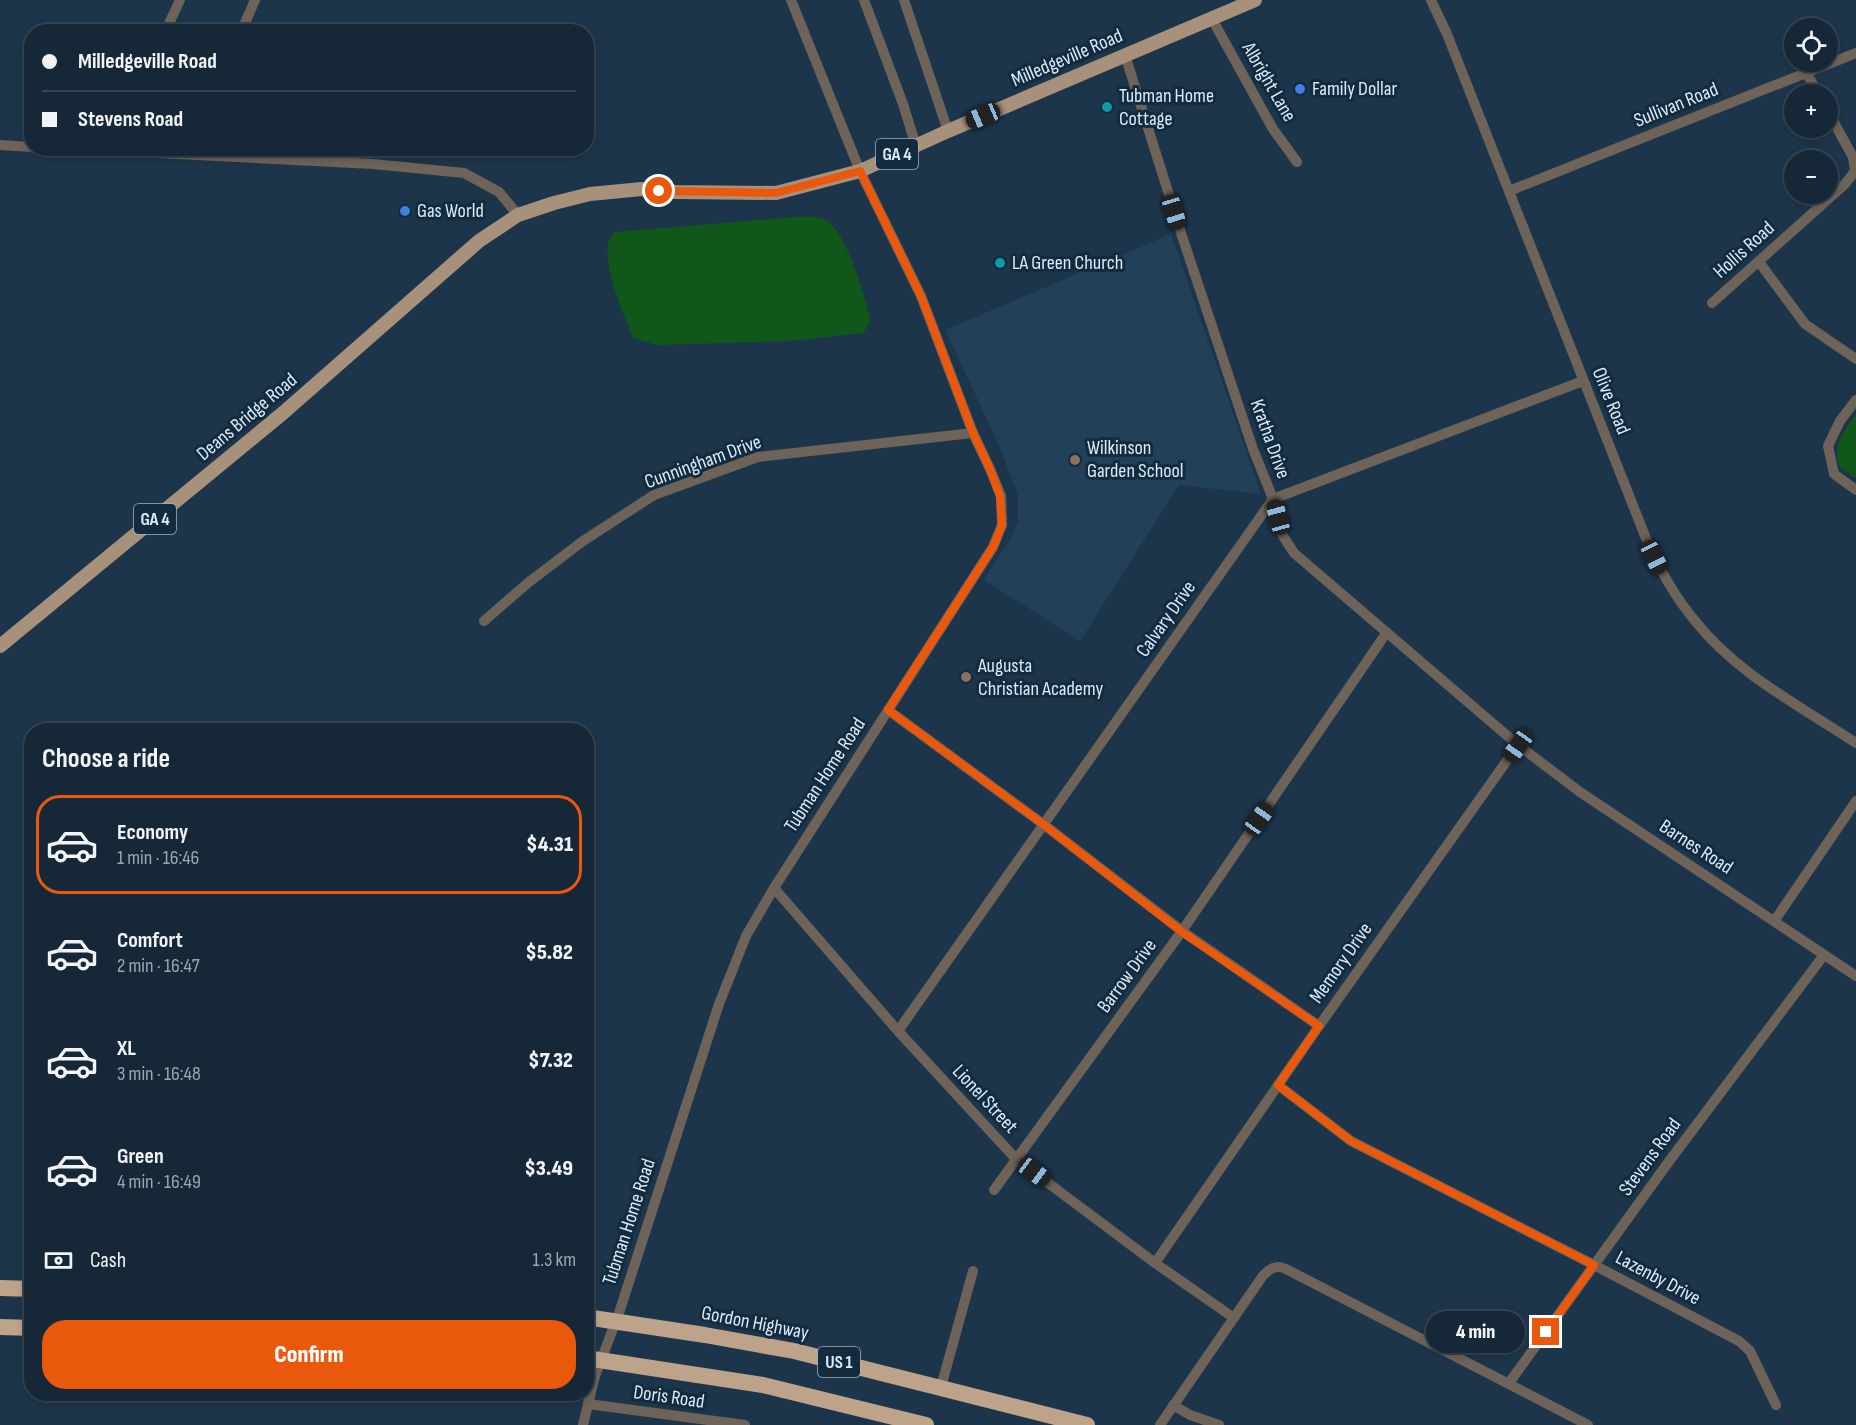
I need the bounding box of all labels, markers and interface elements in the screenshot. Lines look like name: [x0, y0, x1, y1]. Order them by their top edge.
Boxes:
map controls: [1784, 18, 1838, 204]
button: locate: [1784, 18, 1838, 72]
street label: Milledgeville Road: [1008, 24, 1126, 92]
street label: Albright Lane: [1236, 37, 1301, 126]
text: Milledgeville Road: [78, 48, 217, 75]
place label: Family Dollar: [1312, 77, 1397, 101]
street label: Sullivan Road: [1630, 77, 1722, 133]
marker: Family Dollar: [1293, 82, 1307, 96]
place label: Tubman Home Cottage: [1119, 84, 1214, 131]
button: +: [1784, 84, 1838, 138]
marker: Tubman Home Cottage: [1100, 100, 1114, 114]
car: [963, 101, 1003, 131]
text: Stevens Road: [78, 106, 183, 133]
road number: GA 4: [876, 139, 918, 169]
button: −: [1784, 150, 1838, 204]
route start: [645, 177, 672, 204]
car: [1160, 192, 1188, 232]
place label: Gas World: [417, 199, 484, 223]
marker: Gas World: [398, 204, 412, 218]
street label: Hollis Road: [1709, 216, 1779, 284]
place label: LA Green Church: [1012, 251, 1123, 275]
marker: LA Green Church: [993, 256, 1007, 270]
street label: Olive Road: [1587, 364, 1635, 438]
street label: Deans Bridge Road: [192, 368, 302, 466]
street label: Kratha Drive: [1245, 396, 1295, 482]
street label: Cunningham Drive: [641, 430, 765, 494]
place label: Wilkinson Garden School: [1087, 436, 1184, 483]
marker: Wilkinson Garden School: [1068, 453, 1082, 467]
car: [1265, 497, 1291, 537]
road number: GA 4: [134, 504, 176, 534]
car: [1638, 537, 1670, 577]
street label: Calvary Drive: [1131, 576, 1201, 662]
place label: Augusta Christian Academy: [977, 654, 1104, 701]
marker: Augusta Christian Academy: [959, 670, 973, 684]
street label: Tubman Home Road: [779, 713, 871, 837]
car: [1500, 726, 1536, 766]
text: Choose a ride: [42, 743, 170, 775]
car: [1241, 799, 1277, 839]
street label: Barnes Road: [1655, 814, 1737, 880]
icon: car: [45, 818, 99, 872]
text: Economy: [117, 819, 188, 846]
text: $4.31: [526, 831, 573, 858]
text: 1 min · 16:46: [117, 846, 199, 870]
street label: Memory Drive: [1305, 918, 1377, 1008]
icon: car: [45, 926, 99, 980]
text: Comfort: [117, 927, 183, 954]
street label: Barrow Drive: [1092, 934, 1162, 1018]
text: $5.82: [526, 939, 573, 966]
text: 2 min · 16:47: [117, 954, 200, 978]
icon: car: [45, 1034, 99, 1088]
text: XL: [117, 1035, 136, 1062]
text: $7.32: [528, 1047, 573, 1074]
street label: Lionel Street: [947, 1060, 1023, 1138]
text: 3 min · 16:48: [117, 1062, 201, 1086]
street label: Stevens Road: [1614, 1113, 1686, 1201]
icon: car: [45, 1142, 99, 1196]
text: Green: [117, 1143, 164, 1170]
car: [1014, 1154, 1054, 1190]
text: $3.49: [524, 1155, 573, 1182]
street label: Tubman Home Road: [597, 1156, 661, 1288]
text: 4 min · 16:49: [117, 1170, 201, 1194]
icon: cash: [42, 1244, 75, 1277]
street label: Lazenby Drive: [1612, 1246, 1704, 1310]
text: Cash: [90, 1247, 126, 1274]
text: 1.3 km: [533, 1248, 576, 1272]
street label: Gordon Highway: [699, 1301, 811, 1345]
callout: 4 min: [1426, 1311, 1525, 1353]
route end: [1532, 1318, 1559, 1345]
button: Confirm: [42, 1320, 576, 1389]
text: 4 min: [1456, 1320, 1495, 1344]
road number: US 1: [818, 1347, 860, 1377]
street label: Doris Road: [632, 1380, 706, 1414]

